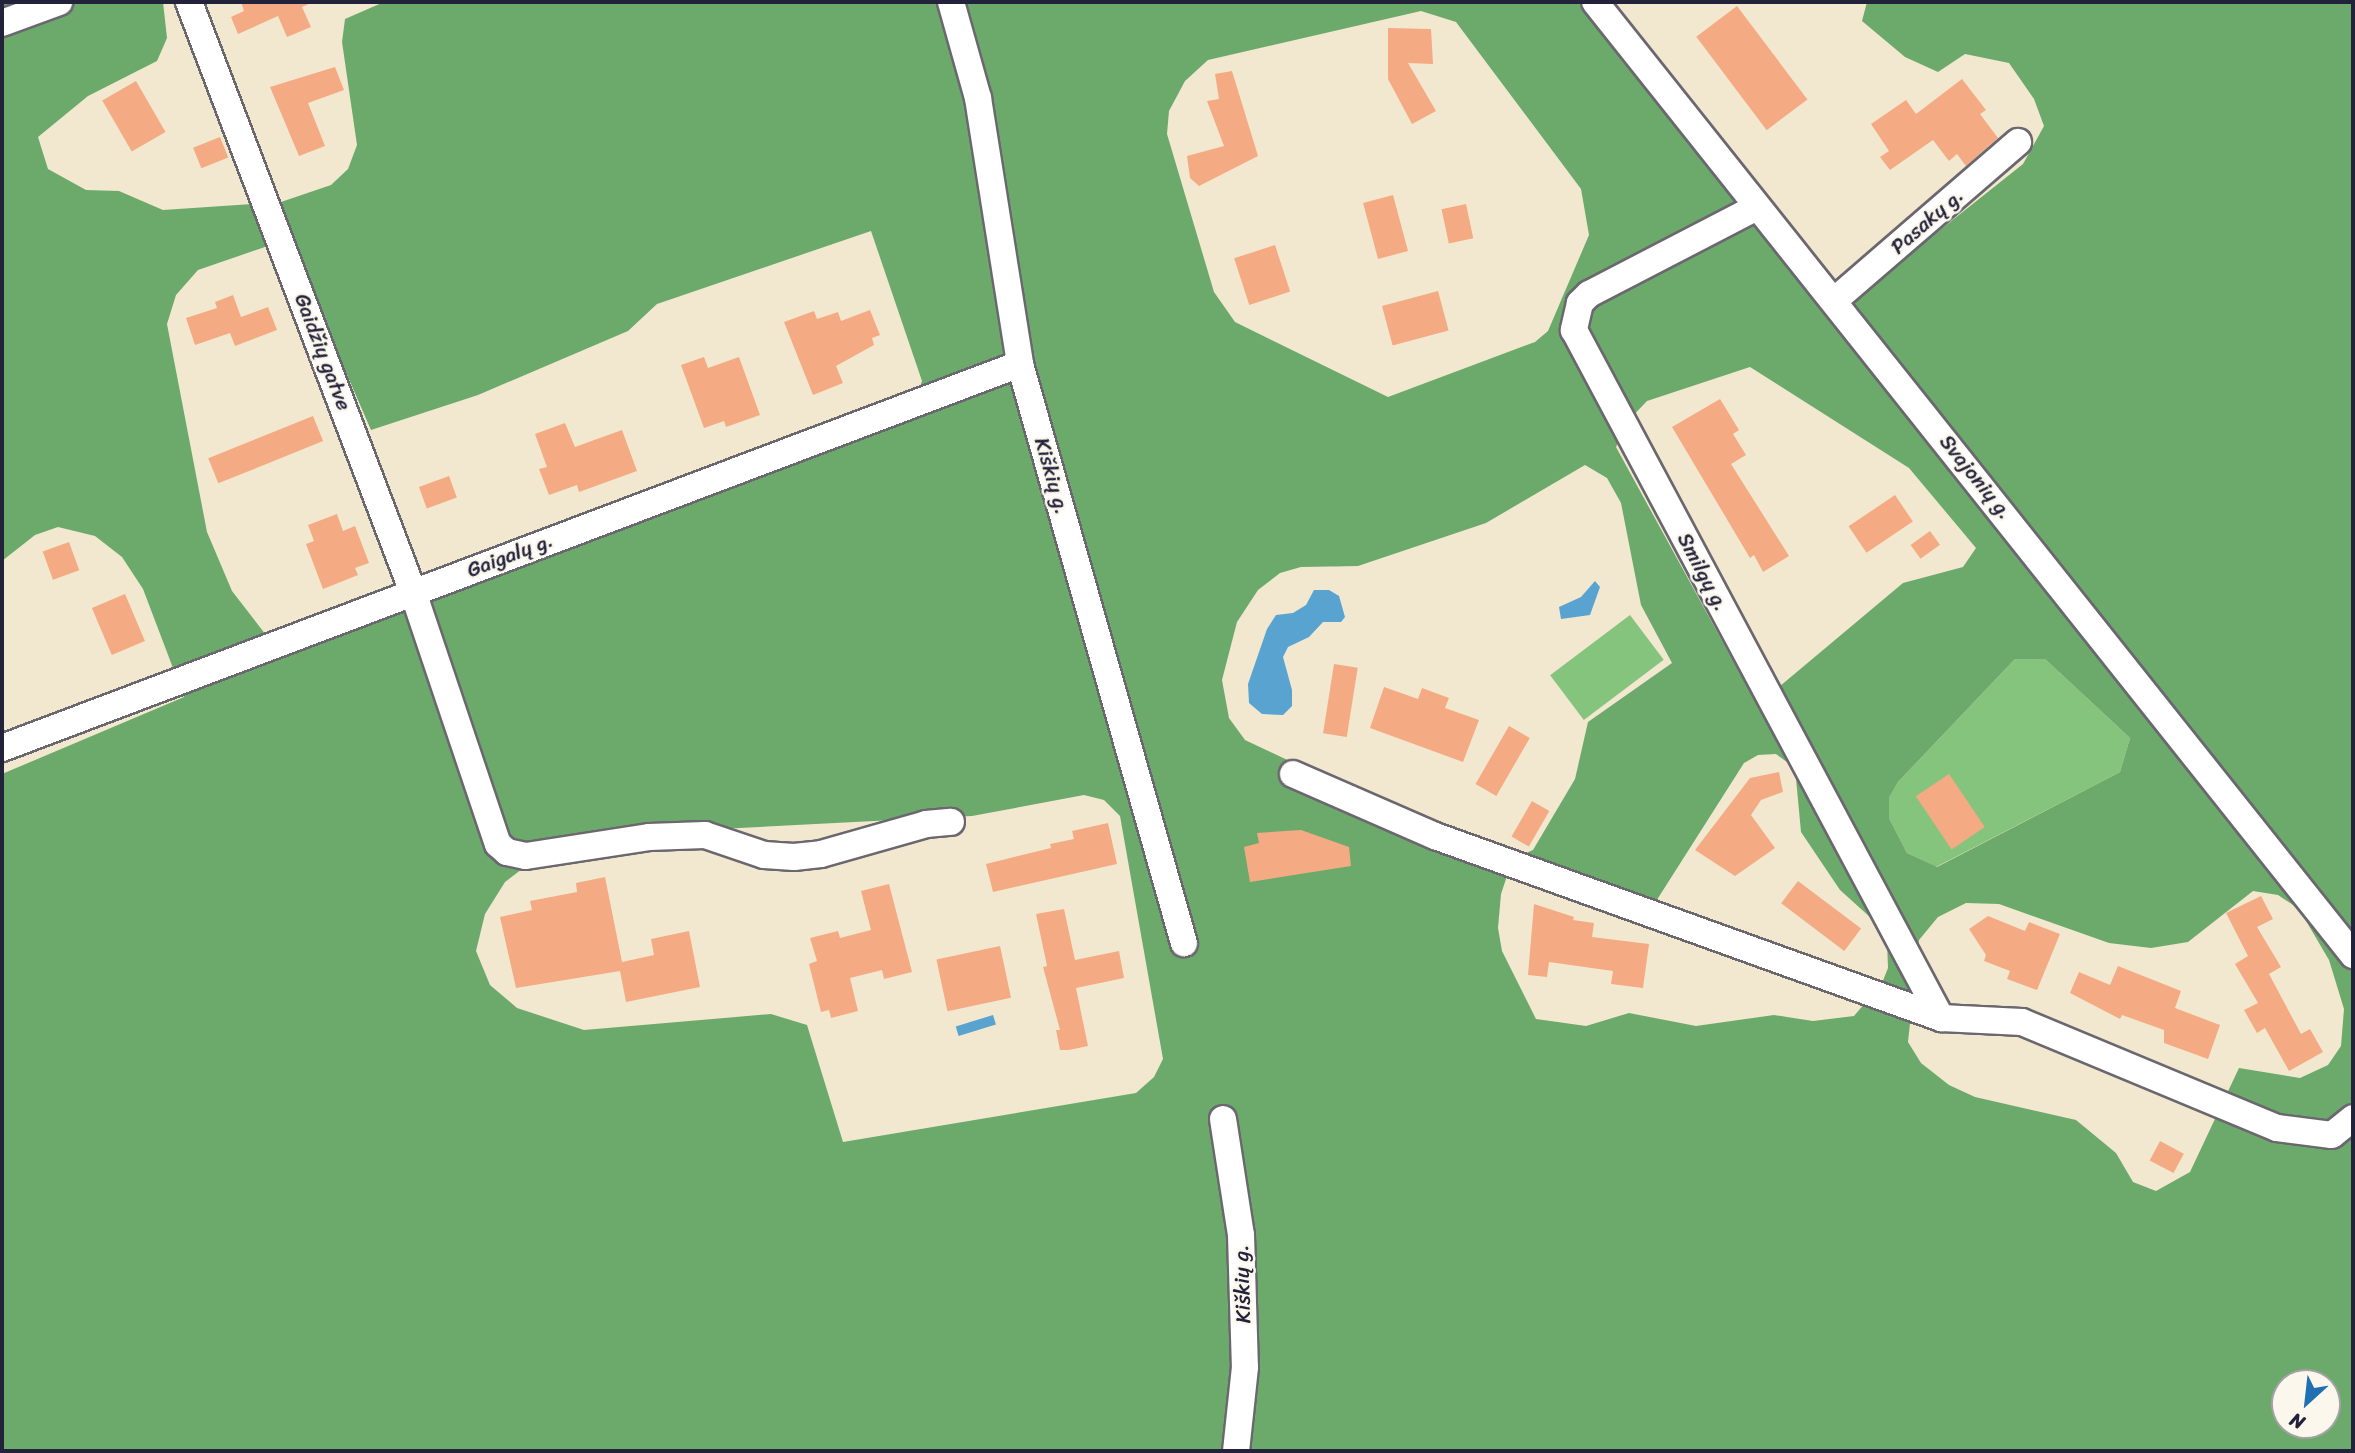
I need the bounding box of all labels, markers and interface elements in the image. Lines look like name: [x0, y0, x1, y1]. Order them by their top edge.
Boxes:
street label: Pasakų g.: [1885, 183, 1969, 259]
street label: Gaidžių gatve: [289, 290, 357, 414]
street label: Svajonių g.: [1934, 429, 2018, 525]
street label: Kiškių g.: [1029, 435, 1075, 517]
street label: Gaigalų g.: [463, 527, 557, 583]
street label: Smilgų g.: [1672, 528, 1734, 616]
street label: Kiškių g.: [1228, 1244, 1256, 1324]
north arrow: [2271, 1369, 2341, 1439]
text: N: [2284, 1404, 2311, 1439]

